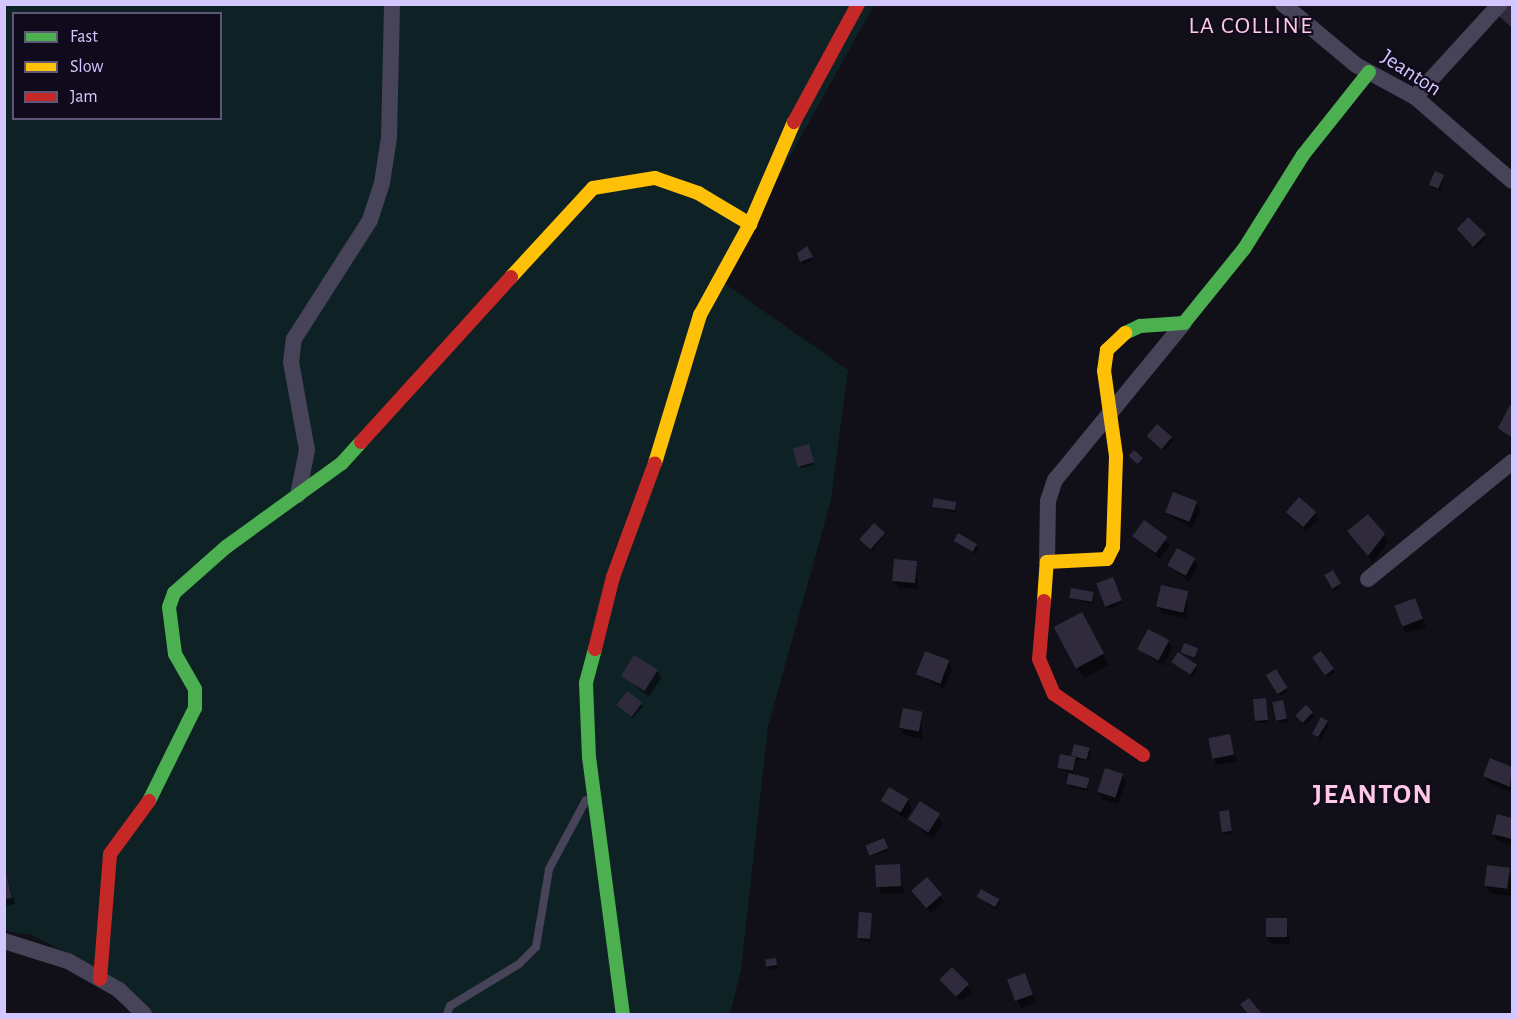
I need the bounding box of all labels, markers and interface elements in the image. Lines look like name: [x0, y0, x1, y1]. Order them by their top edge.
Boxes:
legend: [12, 12, 222, 120]
district label: LA COLLINE: [1189, 13, 1313, 41]
text: Fast: [70, 28, 98, 46]
street label: Jeanton: [1376, 44, 1446, 102]
text: Slow: [70, 58, 103, 76]
text: Jam: [70, 88, 98, 106]
district label: JEANTON: [1313, 778, 1433, 812]

